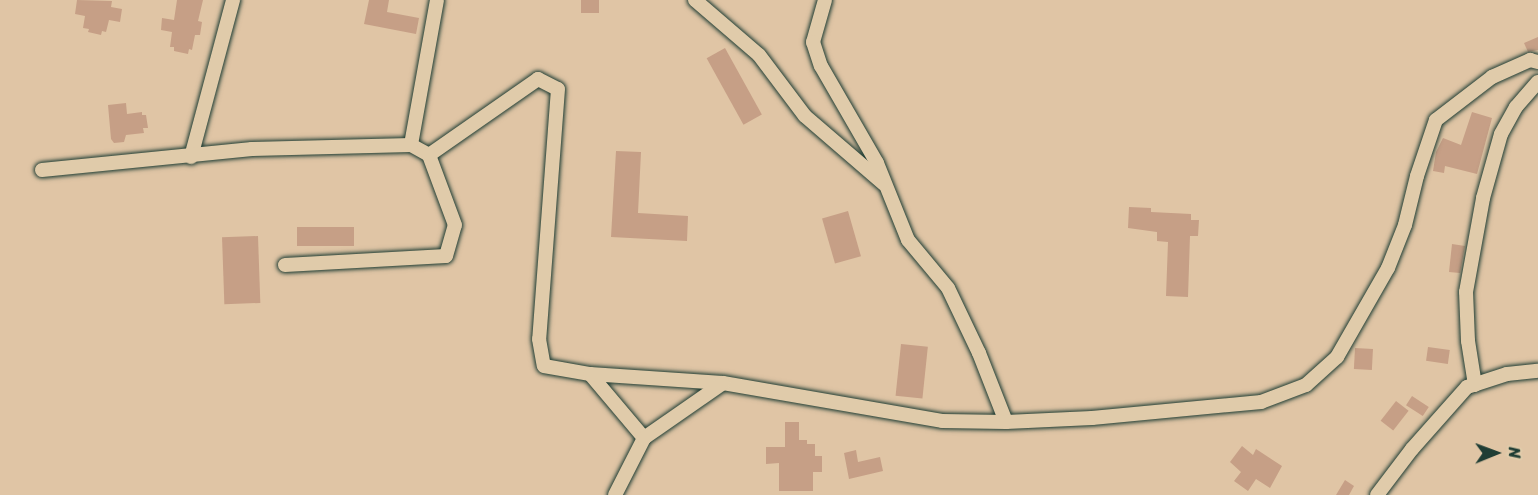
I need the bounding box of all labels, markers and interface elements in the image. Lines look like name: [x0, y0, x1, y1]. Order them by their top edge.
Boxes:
north arrow: [1466, 423, 1526, 483]
text: N: [1500, 447, 1529, 458]

